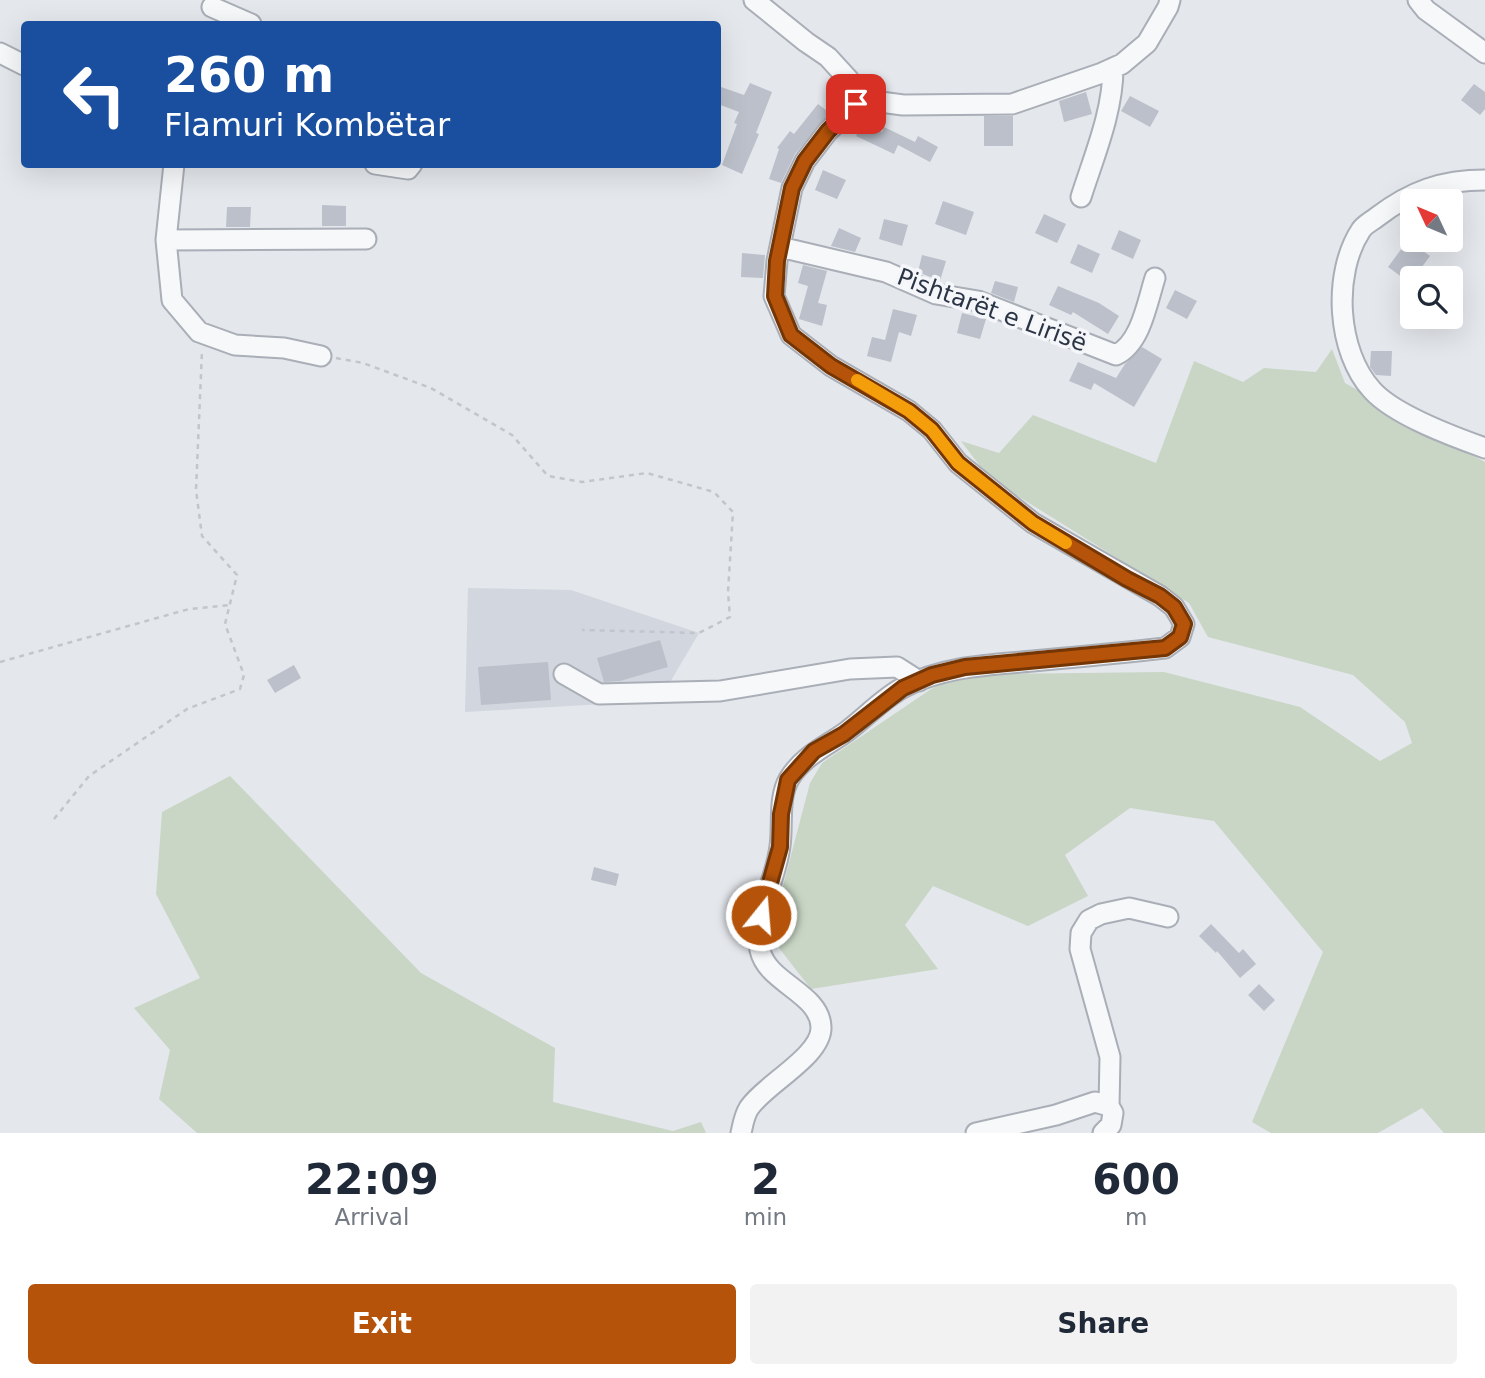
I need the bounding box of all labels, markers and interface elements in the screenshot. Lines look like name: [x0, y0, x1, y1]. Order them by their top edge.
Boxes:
text: 260 m: [164, 47, 334, 104]
icon: left: [49, 49, 140, 140]
pin: [826, 74, 886, 134]
icon: arrive: [837, 85, 875, 123]
text: Flamuri Kombëtar: [164, 106, 450, 144]
north arrow: [1400, 189, 1463, 252]
map controls: [1400, 189, 1463, 329]
street label: Pishtarët e Lirisë: [893, 263, 1091, 357]
button: search: [1400, 266, 1463, 329]
position arrow: [724, 878, 798, 952]
text: 22:09: [305, 1155, 439, 1204]
text: 2: [751, 1155, 780, 1204]
text: 600: [1092, 1155, 1180, 1204]
text: Arrival: [335, 1204, 409, 1230]
text: min: [744, 1204, 787, 1230]
text: m: [1125, 1204, 1147, 1230]
button: Exit: [28, 1284, 736, 1364]
button: Share: [750, 1284, 1457, 1364]

